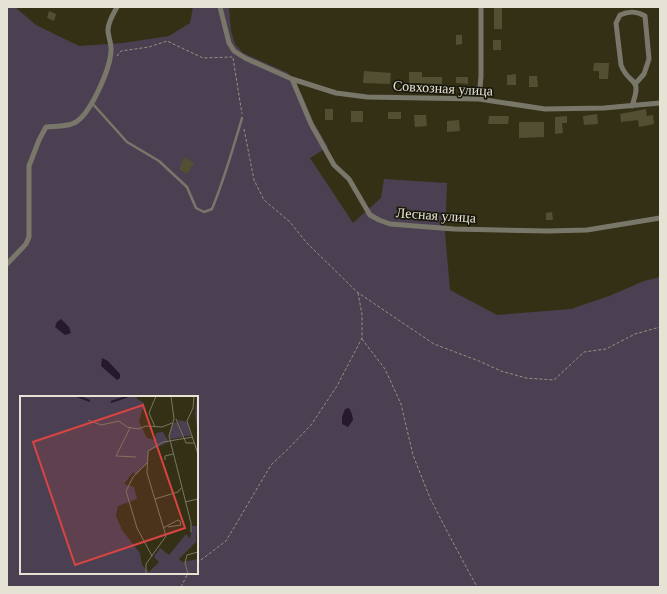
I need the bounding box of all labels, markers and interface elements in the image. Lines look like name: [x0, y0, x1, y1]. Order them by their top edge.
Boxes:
street label: Совхозная улица: [393, 78, 494, 99]
street label: Лесная улица: [395, 205, 477, 226]
inset map: [20, 396, 198, 574]

